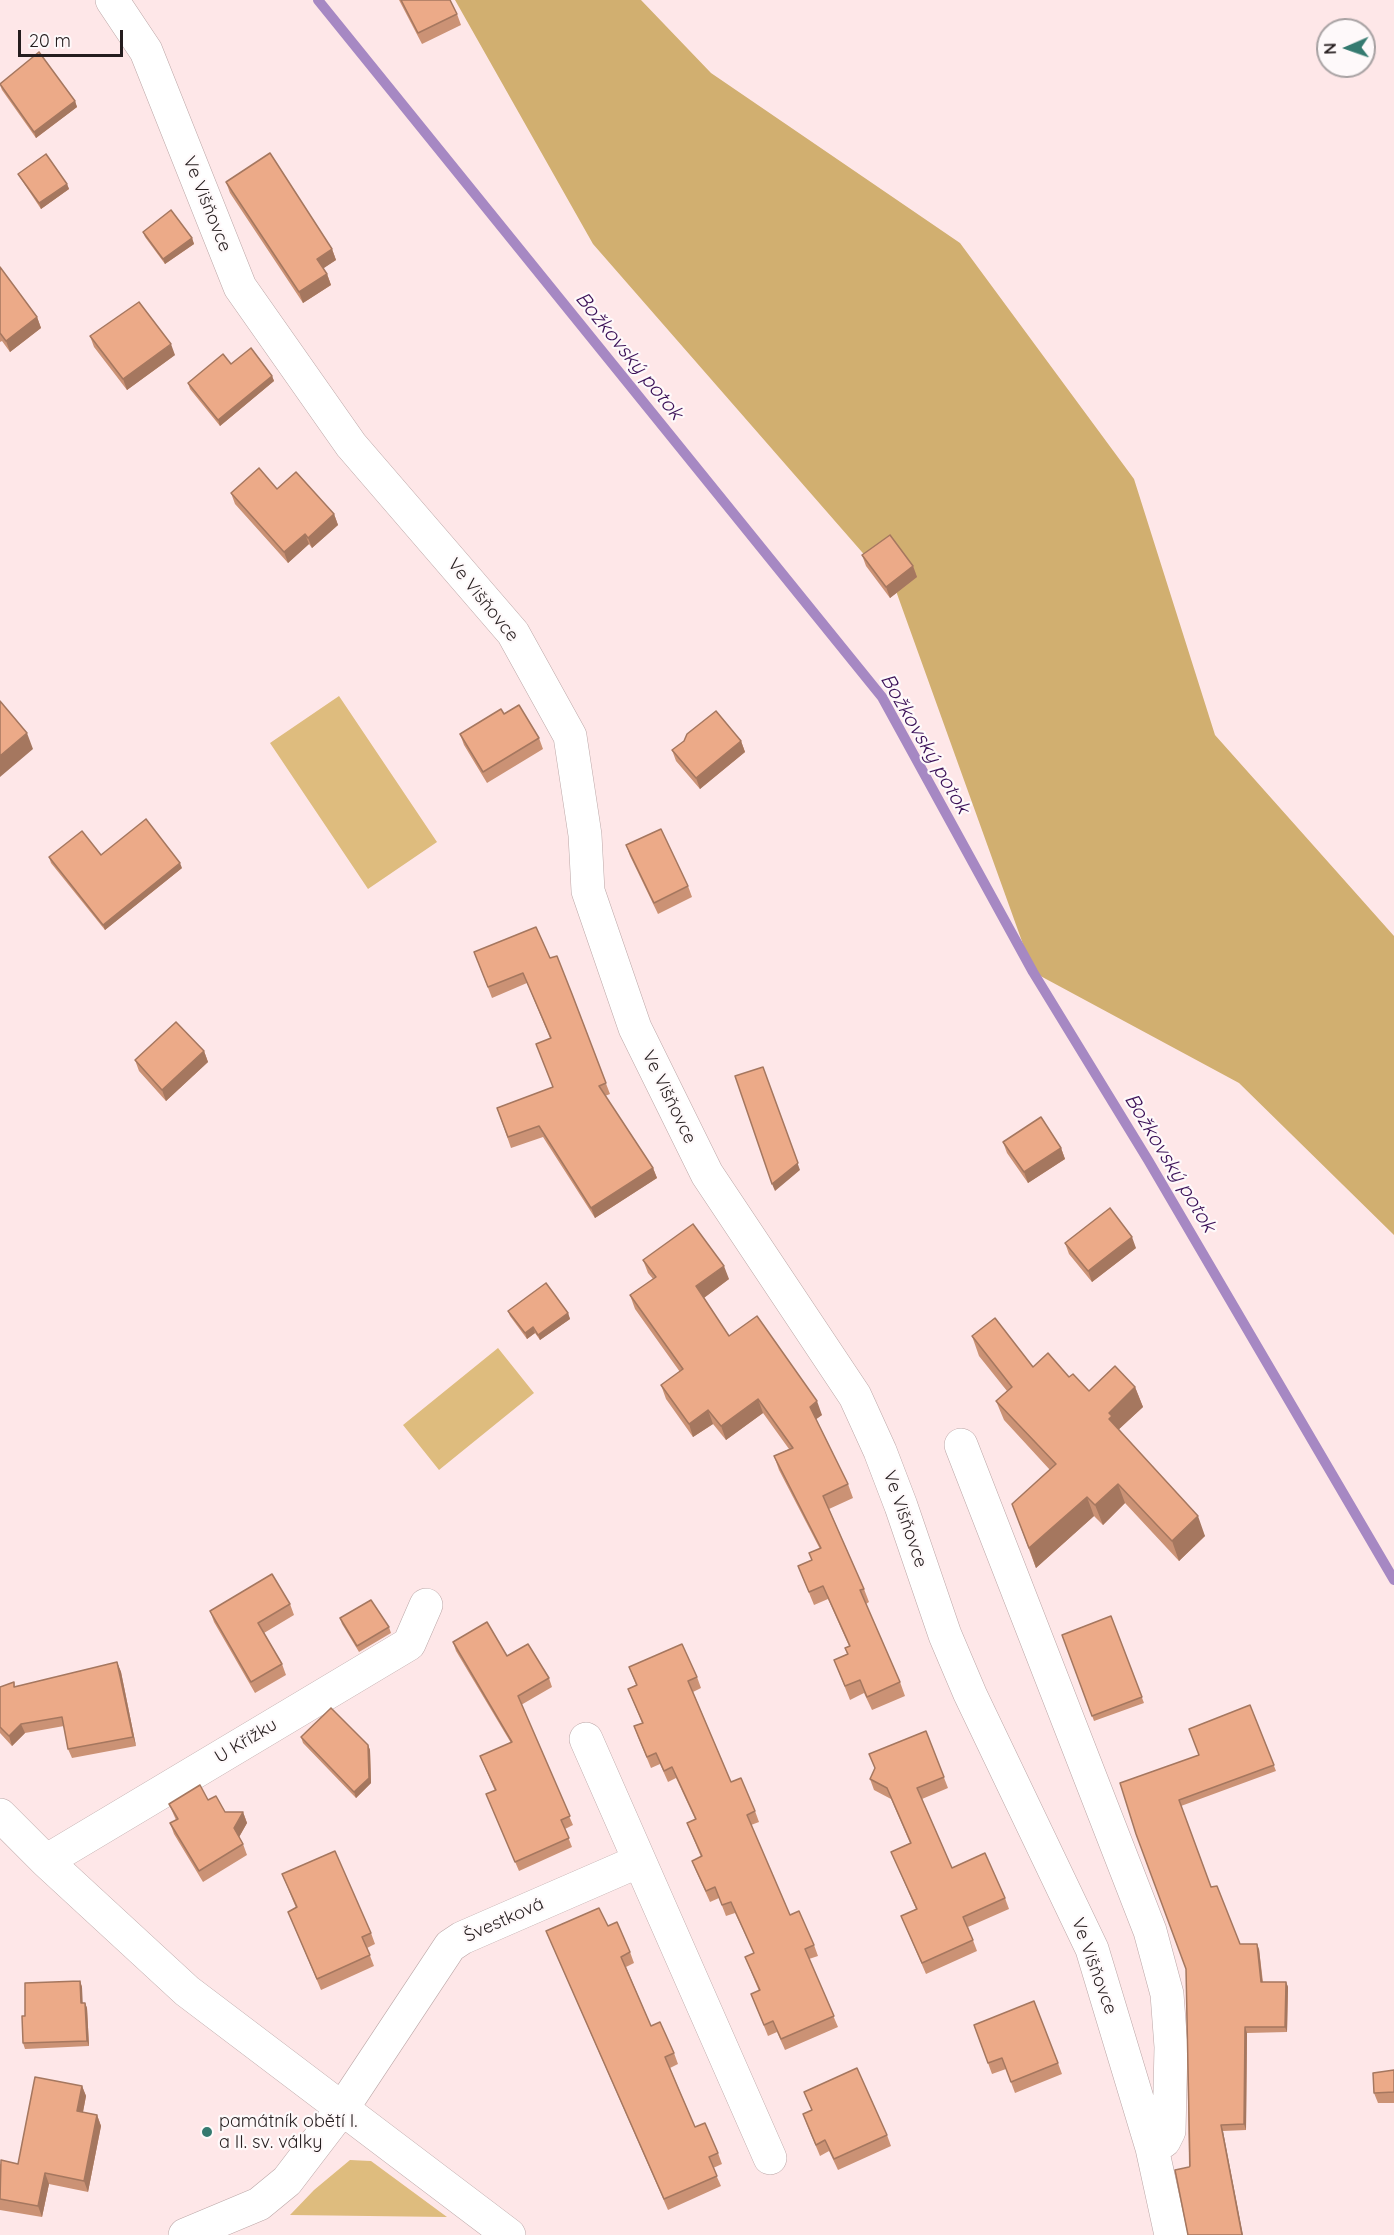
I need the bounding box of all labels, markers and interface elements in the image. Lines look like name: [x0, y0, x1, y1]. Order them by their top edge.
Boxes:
scale bar: [21, 18, 126, 56]
north arrow: [1316, 18, 1376, 78]
text: 20 m: [29, 29, 71, 52]
text: N: [1320, 42, 1340, 55]
street label: Ve Višňovce: [178, 153, 236, 255]
water label: Božkovský potok: [570, 287, 688, 425]
street label: Ve Višňovce: [443, 554, 523, 646]
water label: Božkovský potok: [875, 670, 975, 818]
street label: Ve Višňovce: [637, 1047, 701, 1147]
water label: Božkovský potok: [1119, 1089, 1221, 1237]
street label: Ve Višňovce: [878, 1468, 932, 1570]
street label: U Křížku: [211, 1714, 281, 1768]
street label: Švestková: [461, 1893, 547, 1947]
street label: Ve Višňovce: [1067, 1915, 1121, 2017]
place label: památník obětí I. a II. sv. války: [219, 2111, 358, 2154]
marker: památník obětí I. a II. sv. války: [200, 2125, 214, 2139]

